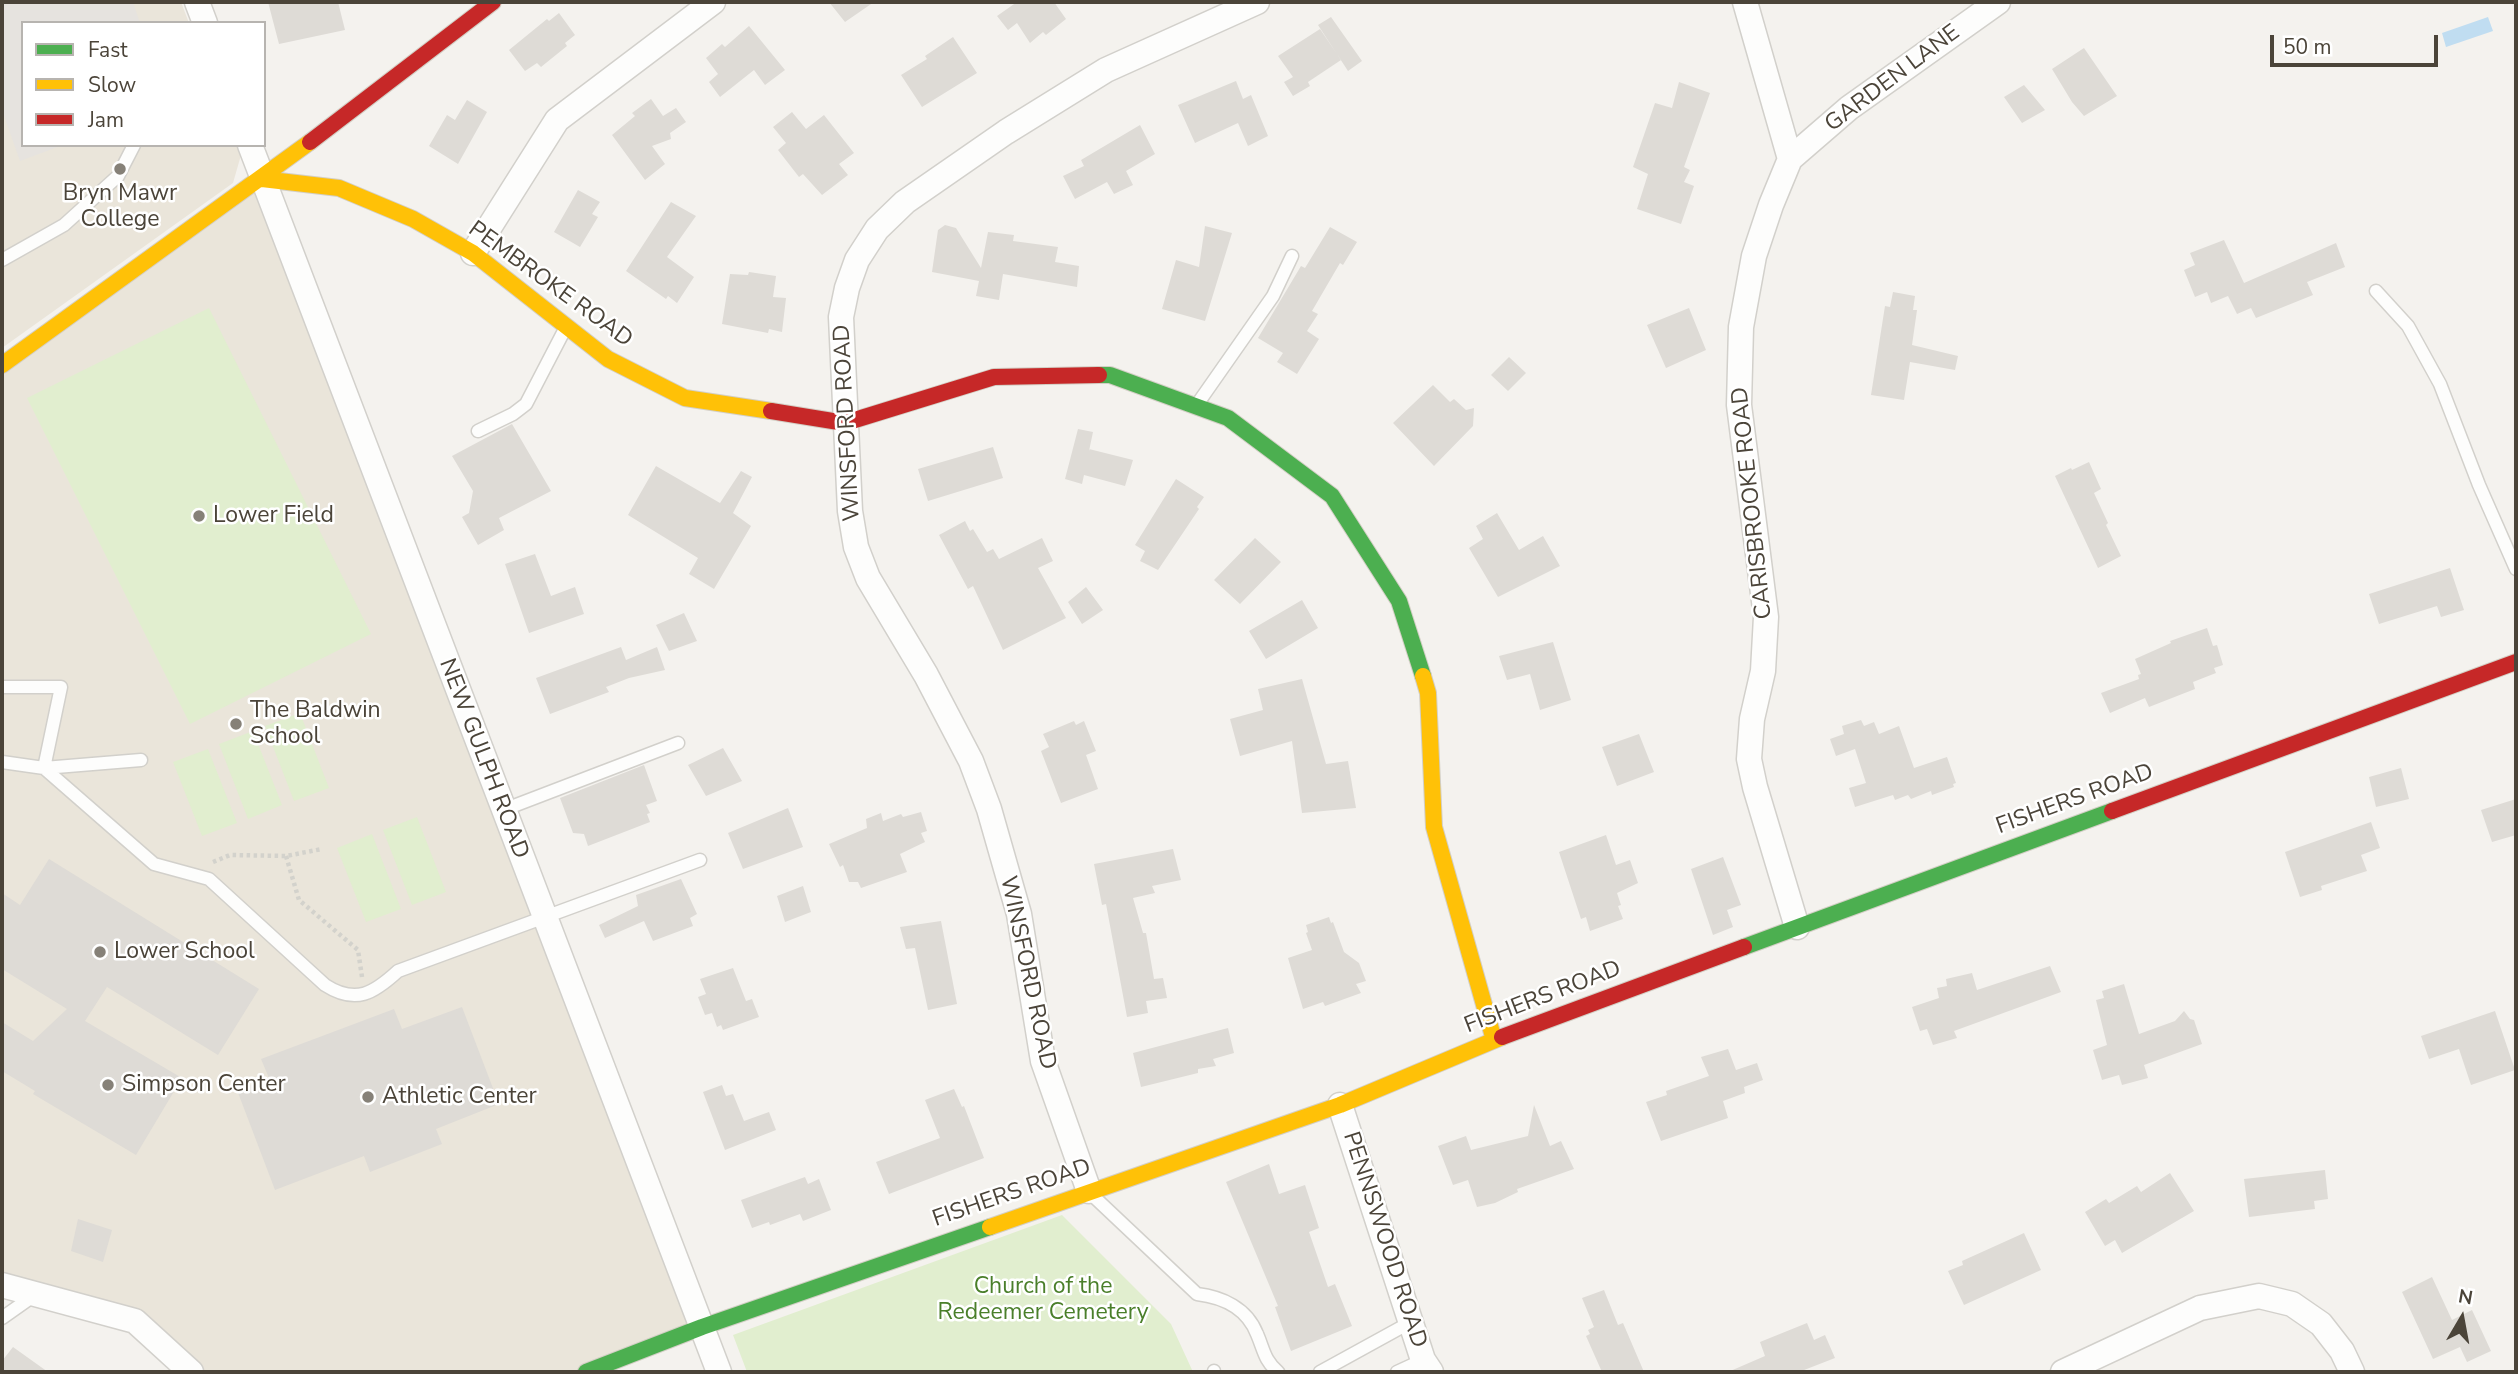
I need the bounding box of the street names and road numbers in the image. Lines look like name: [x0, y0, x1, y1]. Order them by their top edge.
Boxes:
street label: GARDEN LANE: [1820, 19, 1966, 139]
street label: PEMBROKE ROAD: [463, 216, 637, 354]
street label: WINSFORD ROAD: [829, 324, 867, 522]
street label: CARISBROOKE ROAD: [1727, 385, 1779, 621]
street label: NEW GULPH ROAD: [432, 655, 534, 863]
street label: FISHERS ROAD: [1993, 759, 2157, 841]
street label: WINSFORD ROAD: [993, 874, 1061, 1072]
street label: FISHERS ROAD: [1461, 955, 1625, 1041]
street label: PENNSWOOD ROAD: [1336, 1128, 1432, 1352]
street label: FISHERS ROAD: [929, 1154, 1095, 1234]

